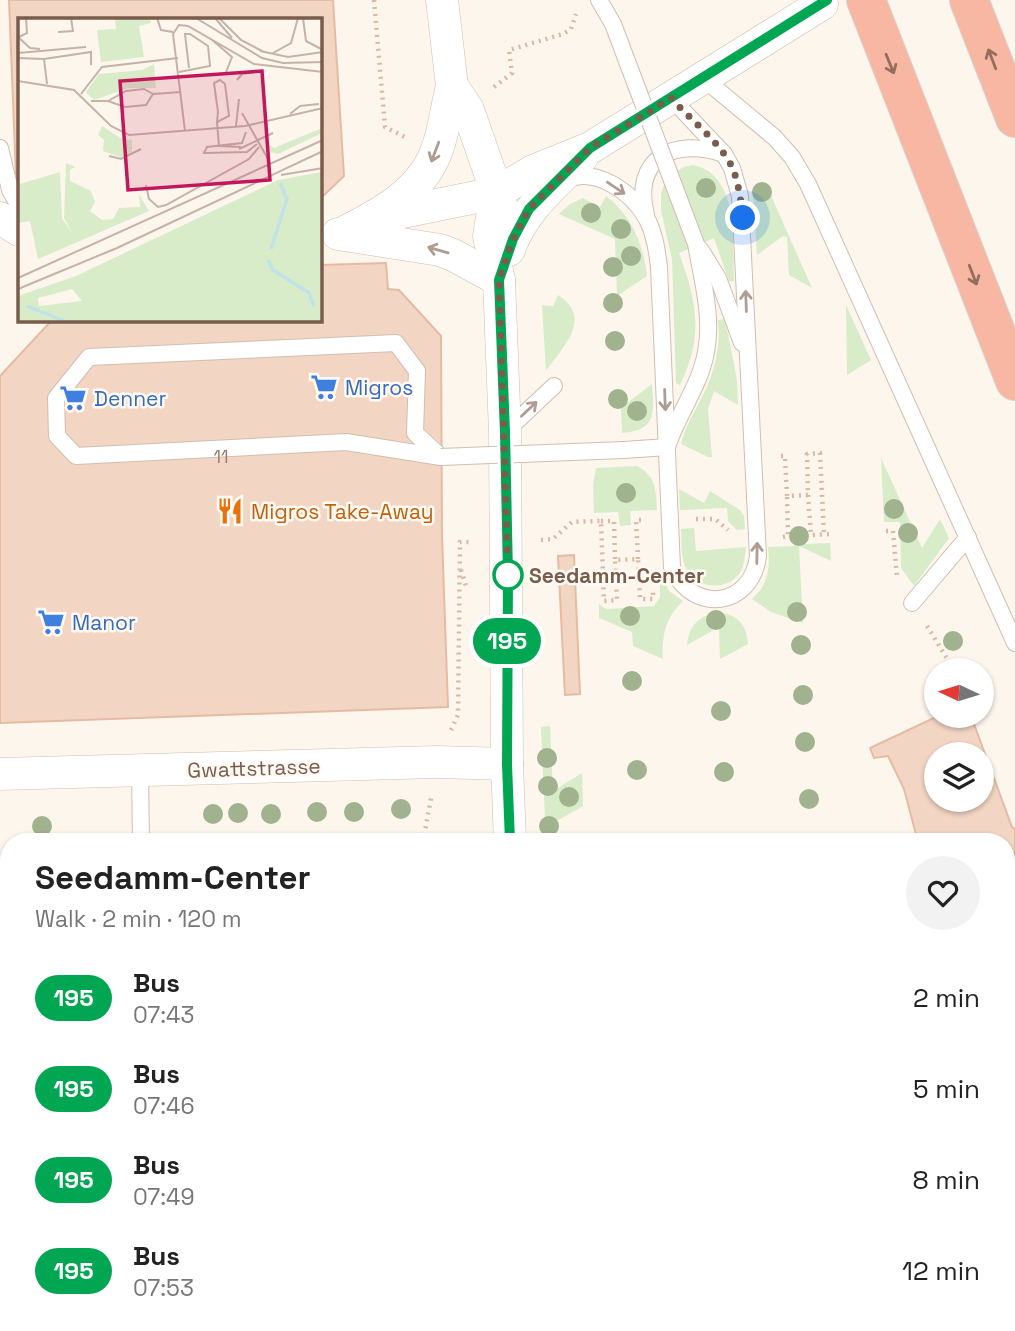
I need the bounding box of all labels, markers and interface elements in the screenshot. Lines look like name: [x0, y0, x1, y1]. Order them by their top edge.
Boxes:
inset map: [18, 18, 322, 322]
one-way arrow: [984, 48, 997, 70]
one-way arrow: [884, 52, 897, 74]
one-way arrow: [427, 141, 440, 163]
one-way arrow: [606, 181, 625, 195]
your location: [725, 200, 760, 235]
one-way arrow: [427, 243, 450, 256]
one-way arrow: [968, 264, 981, 286]
one-way arrow: [740, 290, 753, 313]
supermarket icon: Migros: [309, 372, 339, 402]
place label: Migros: [345, 374, 413, 401]
supermarket icon: Denner: [58, 383, 88, 413]
place label: Denner: [94, 385, 167, 412]
one-way arrow: [659, 389, 672, 412]
one-way arrow: [520, 400, 537, 417]
house number: 11: [213, 445, 229, 468]
restaurant icon: Migros Take-Away: [215, 496, 245, 526]
place label: Migros Take-Away: [251, 498, 434, 525]
one-way arrow: [750, 542, 764, 565]
marker: Seedamm-Center: [493, 560, 523, 590]
place label: Seedamm-Center: [529, 562, 704, 589]
supermarket icon: Manor: [36, 607, 66, 637]
place label: Manor: [72, 609, 136, 636]
line badge: 195: [467, 618, 547, 664]
text: 195: [487, 625, 527, 656]
north arrow: [924, 658, 994, 728]
map controls: [924, 658, 994, 812]
button: layers: [924, 742, 994, 812]
street label: Gwattstrasse: [187, 752, 321, 784]
button: heart: [906, 856, 980, 930]
text: Seedamm-Center: [35, 857, 311, 899]
text: Walk · 2 min · 120 m: [35, 904, 242, 934]
text: Bus: [133, 966, 180, 1000]
text: 2 min: [913, 981, 980, 1015]
text: 195: [53, 982, 94, 1013]
text: 07:43: [133, 1000, 194, 1030]
text: Bus: [133, 1057, 180, 1091]
text: 5 min: [913, 1072, 980, 1106]
text: 195: [53, 1073, 94, 1104]
text: 07:46: [133, 1091, 195, 1121]
text: Bus: [133, 1148, 180, 1182]
text: 8 min: [912, 1163, 980, 1197]
text: 195: [53, 1164, 94, 1195]
text: 07:49: [133, 1182, 195, 1212]
text: Bus: [133, 1239, 180, 1273]
text: 12 min: [902, 1254, 980, 1288]
text: 195: [53, 1255, 94, 1286]
text: 07:53: [133, 1273, 194, 1303]

